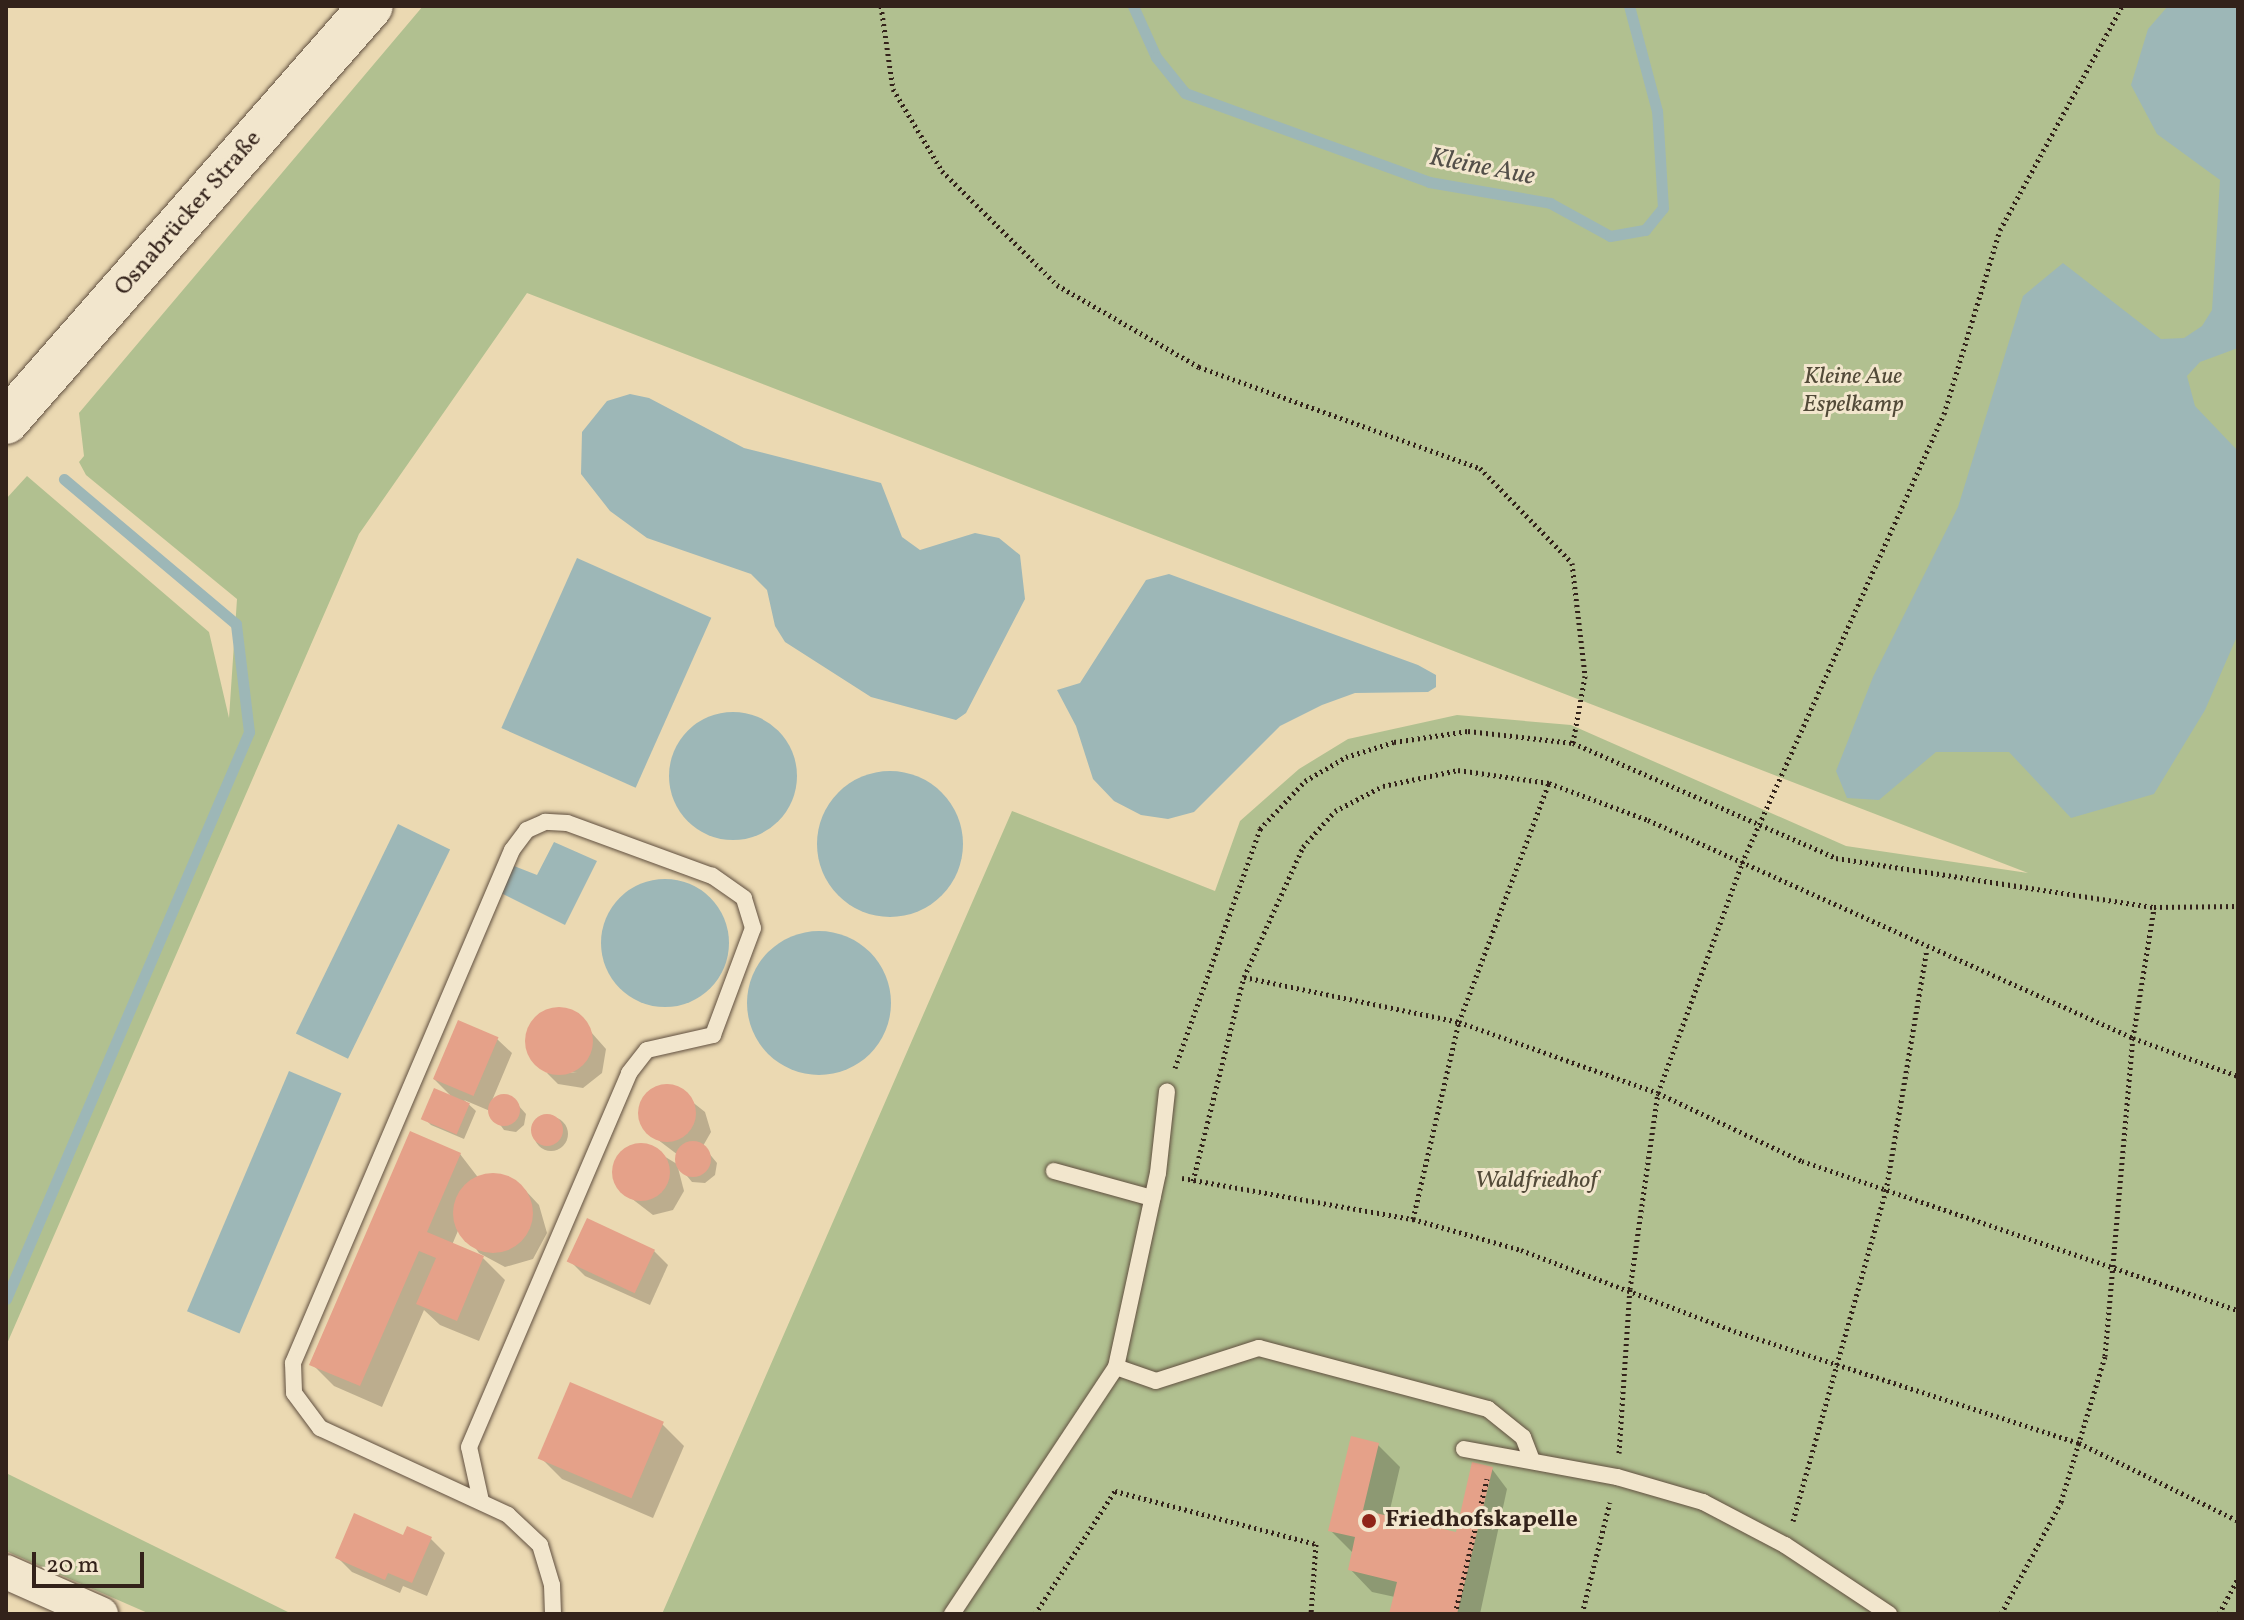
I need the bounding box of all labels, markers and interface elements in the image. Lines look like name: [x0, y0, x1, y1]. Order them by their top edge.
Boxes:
street label: Osnabrücker Straße: [109, 126, 269, 302]
water label: Kleine Aue: [1427, 143, 1537, 193]
park label: Kleine Aue Espelkamp: [1803, 364, 1903, 420]
park label: Waldfriedhof: [1475, 1168, 1597, 1196]
place label: Friedhofskapelle: [1385, 1507, 1578, 1535]
marker: Friedhofskapelle: [1360, 1512, 1378, 1530]
scale bar: [36, 1536, 148, 1586]
text: 20 m: [46, 1549, 99, 1583]

